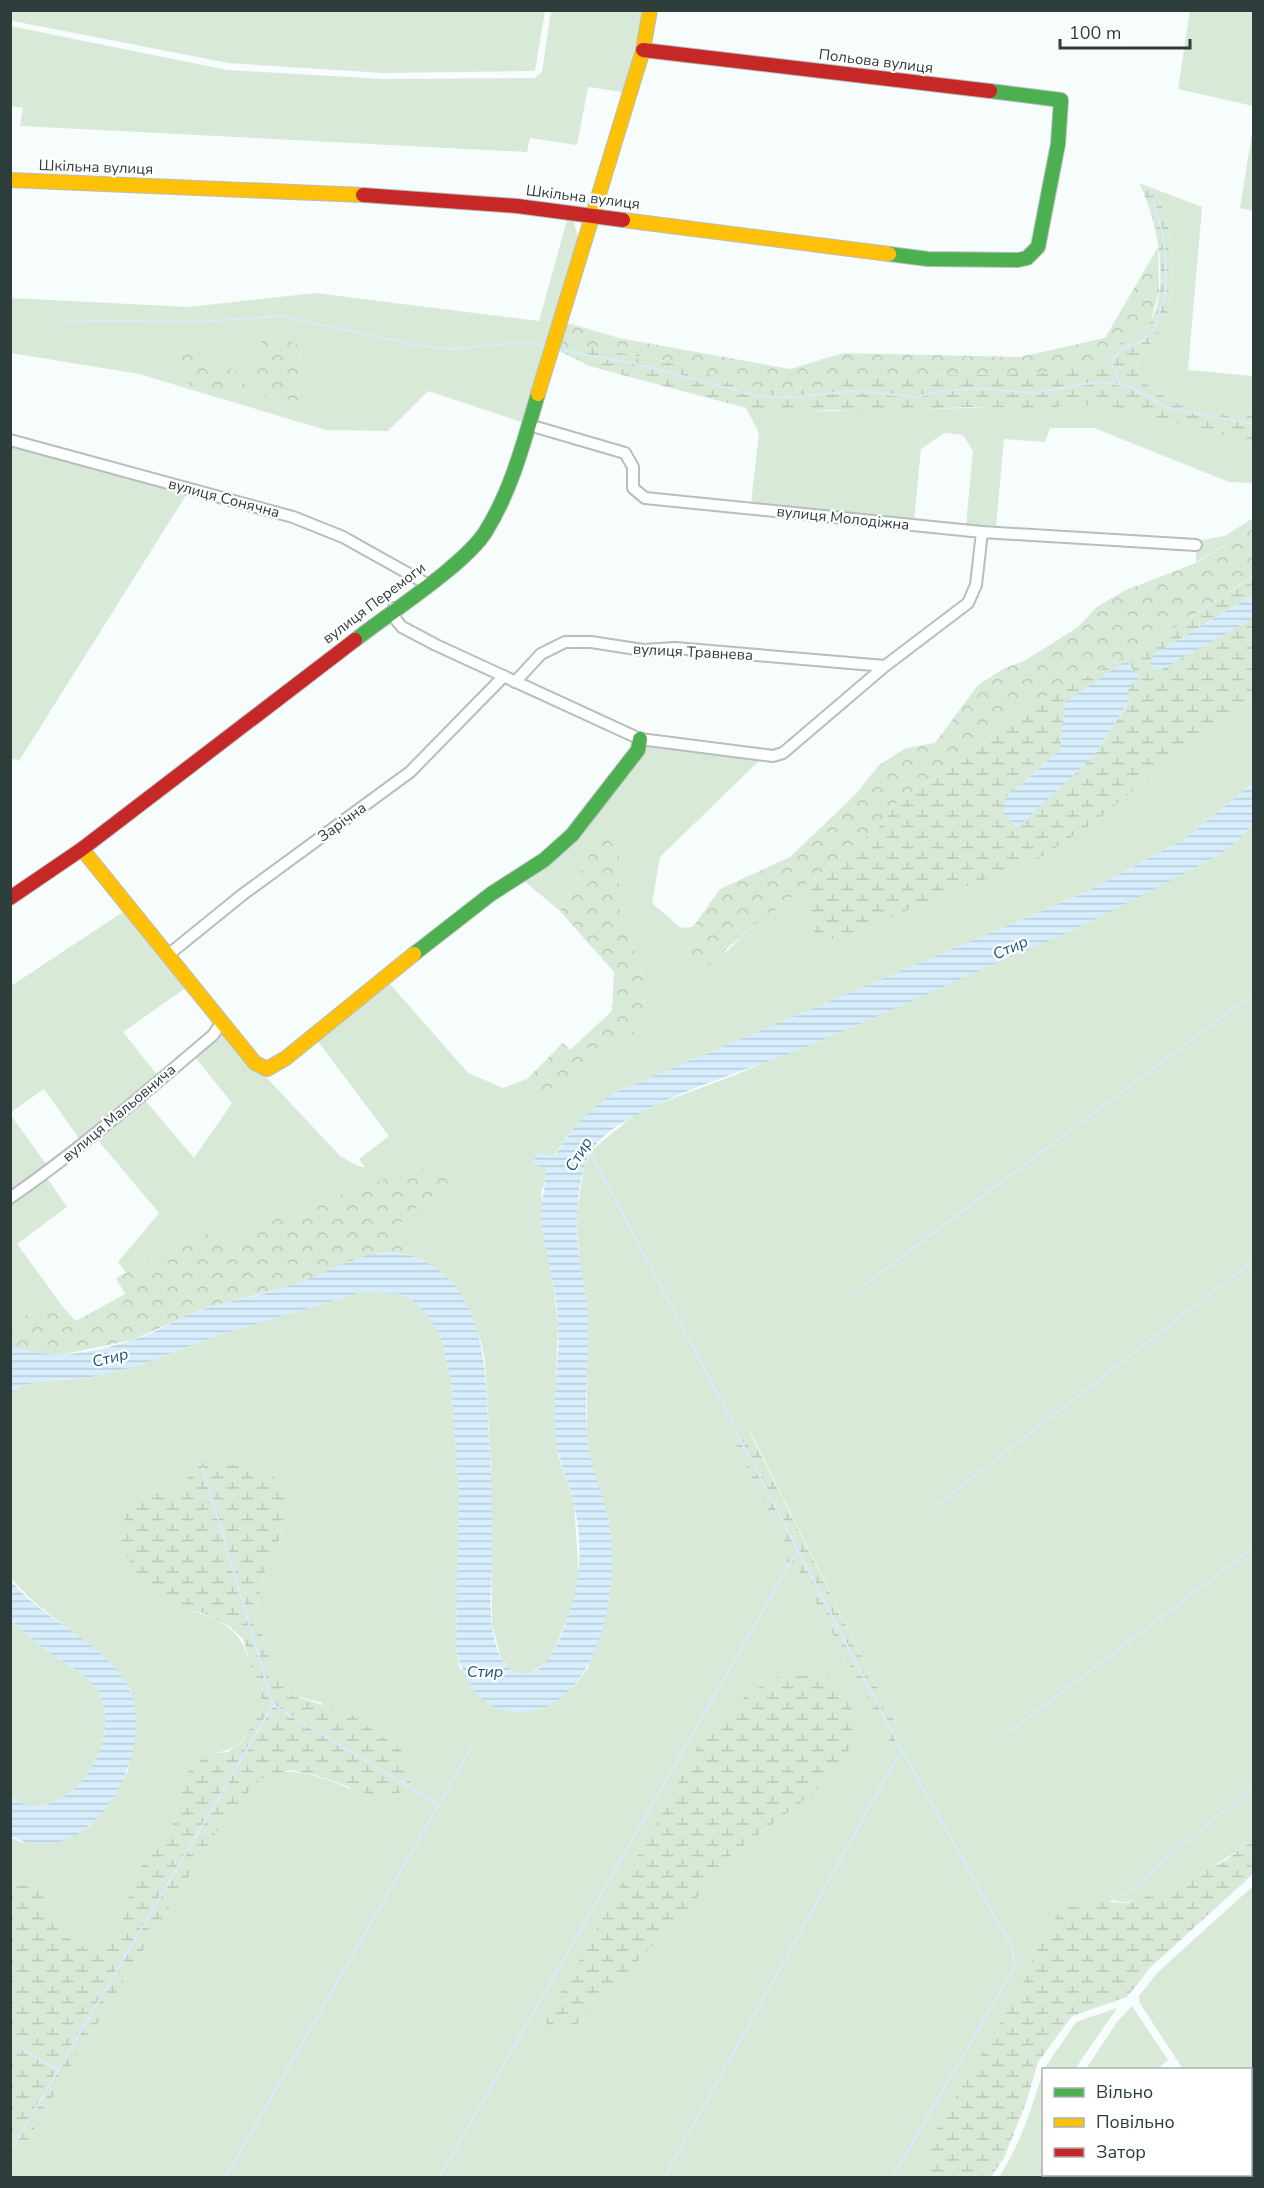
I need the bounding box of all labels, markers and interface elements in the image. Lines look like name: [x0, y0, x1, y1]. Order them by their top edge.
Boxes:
scale bar: [1060, 12, 1190, 50]
text: 100 m: [1069, 21, 1121, 45]
street label: Польова вулиця: [818, 44, 934, 78]
street label: Шкільна вулиця: [38, 155, 154, 179]
street label: Шкільна вулиця: [525, 180, 641, 214]
street label: вулиця Сонячна: [166, 474, 282, 522]
street label: вулиця Молодіжна: [776, 501, 910, 535]
street label: вулиця Перемоги: [318, 558, 430, 648]
street label: вулиця Травнева: [632, 639, 754, 665]
street label: Зарічна: [314, 798, 370, 846]
water label: Стир: [989, 930, 1032, 965]
street label: вулиця Мальовнича: [58, 1060, 180, 1166]
water label: Стир: [560, 1133, 598, 1176]
water label: Стир: [90, 1343, 131, 1373]
water label: Стир: [467, 1661, 503, 1683]
legend: [1042, 2068, 1252, 2176]
text: Вільно: [1096, 2080, 1153, 2104]
text: Повільно: [1096, 2110, 1175, 2134]
text: Затор: [1096, 2140, 1146, 2164]

